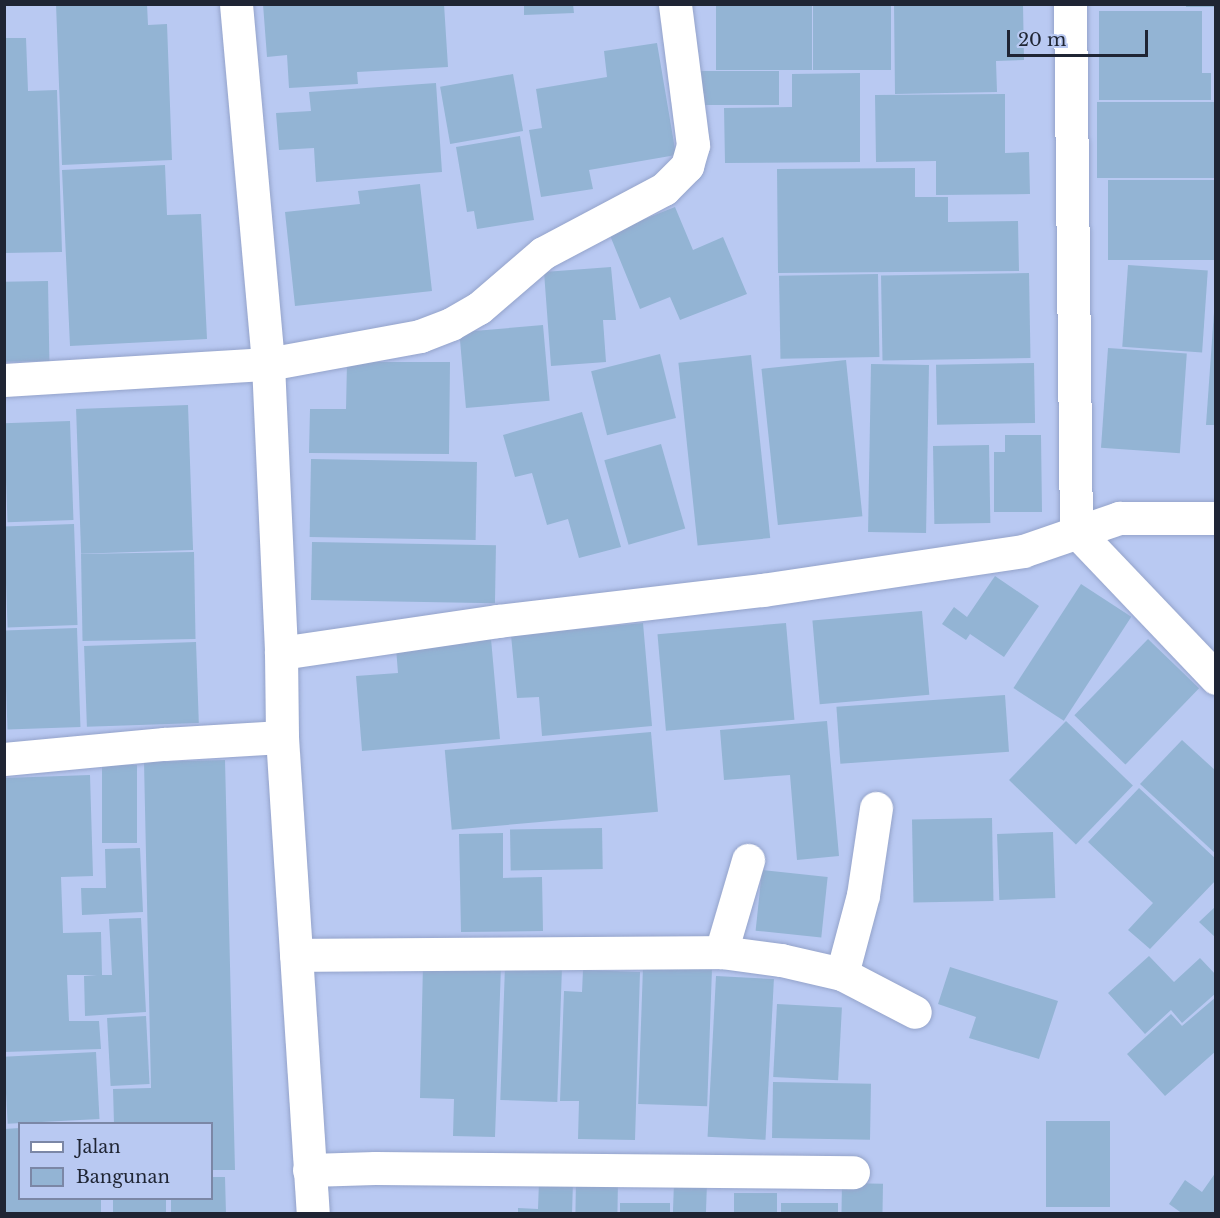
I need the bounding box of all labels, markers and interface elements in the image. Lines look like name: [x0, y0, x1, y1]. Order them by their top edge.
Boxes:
scale bar: [1010, 18, 1151, 56]
text: 20 m: [1018, 29, 1066, 51]
legend: [18, 1122, 213, 1200]
text: Jalan: [76, 1136, 121, 1158]
text: Bangunan: [76, 1166, 170, 1188]

